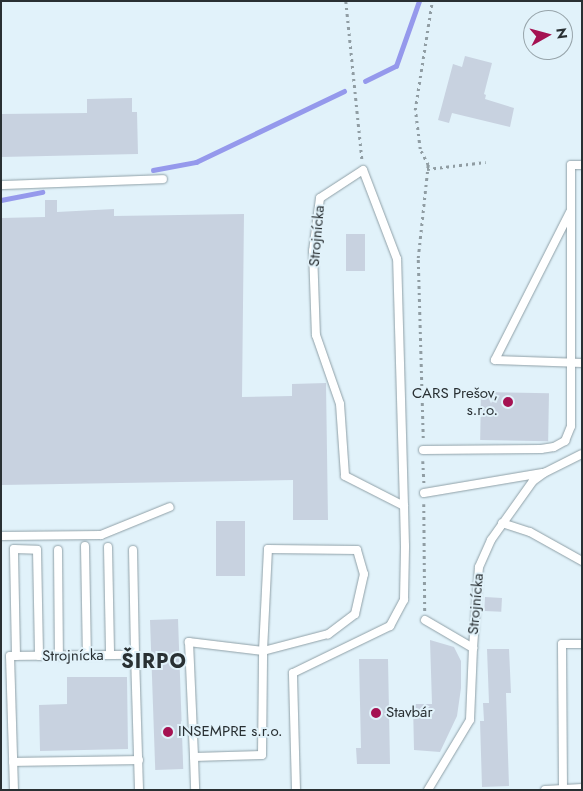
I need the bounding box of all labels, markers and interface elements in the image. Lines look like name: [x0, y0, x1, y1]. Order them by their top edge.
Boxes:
north arrow: [523, 10, 573, 60]
text: N: [551, 27, 572, 40]
street label: Strojnícka: [305, 205, 329, 267]
place label: CARS Prešov, s.r.o.: [412, 384, 498, 419]
marker: CARS Prešov, s.r.o.: [502, 396, 514, 408]
street label: Strojnícka: [464, 573, 488, 635]
street label: Strojnícka: [42, 646, 104, 666]
district label: ŠIRPO: [121, 649, 187, 673]
place label: Stavbár: [386, 704, 433, 722]
marker: Stavbár: [370, 707, 382, 719]
place label: INSEMPRE s.r.o.: [178, 723, 283, 741]
marker: INSEMPRE s.r.o.: [162, 726, 174, 738]

